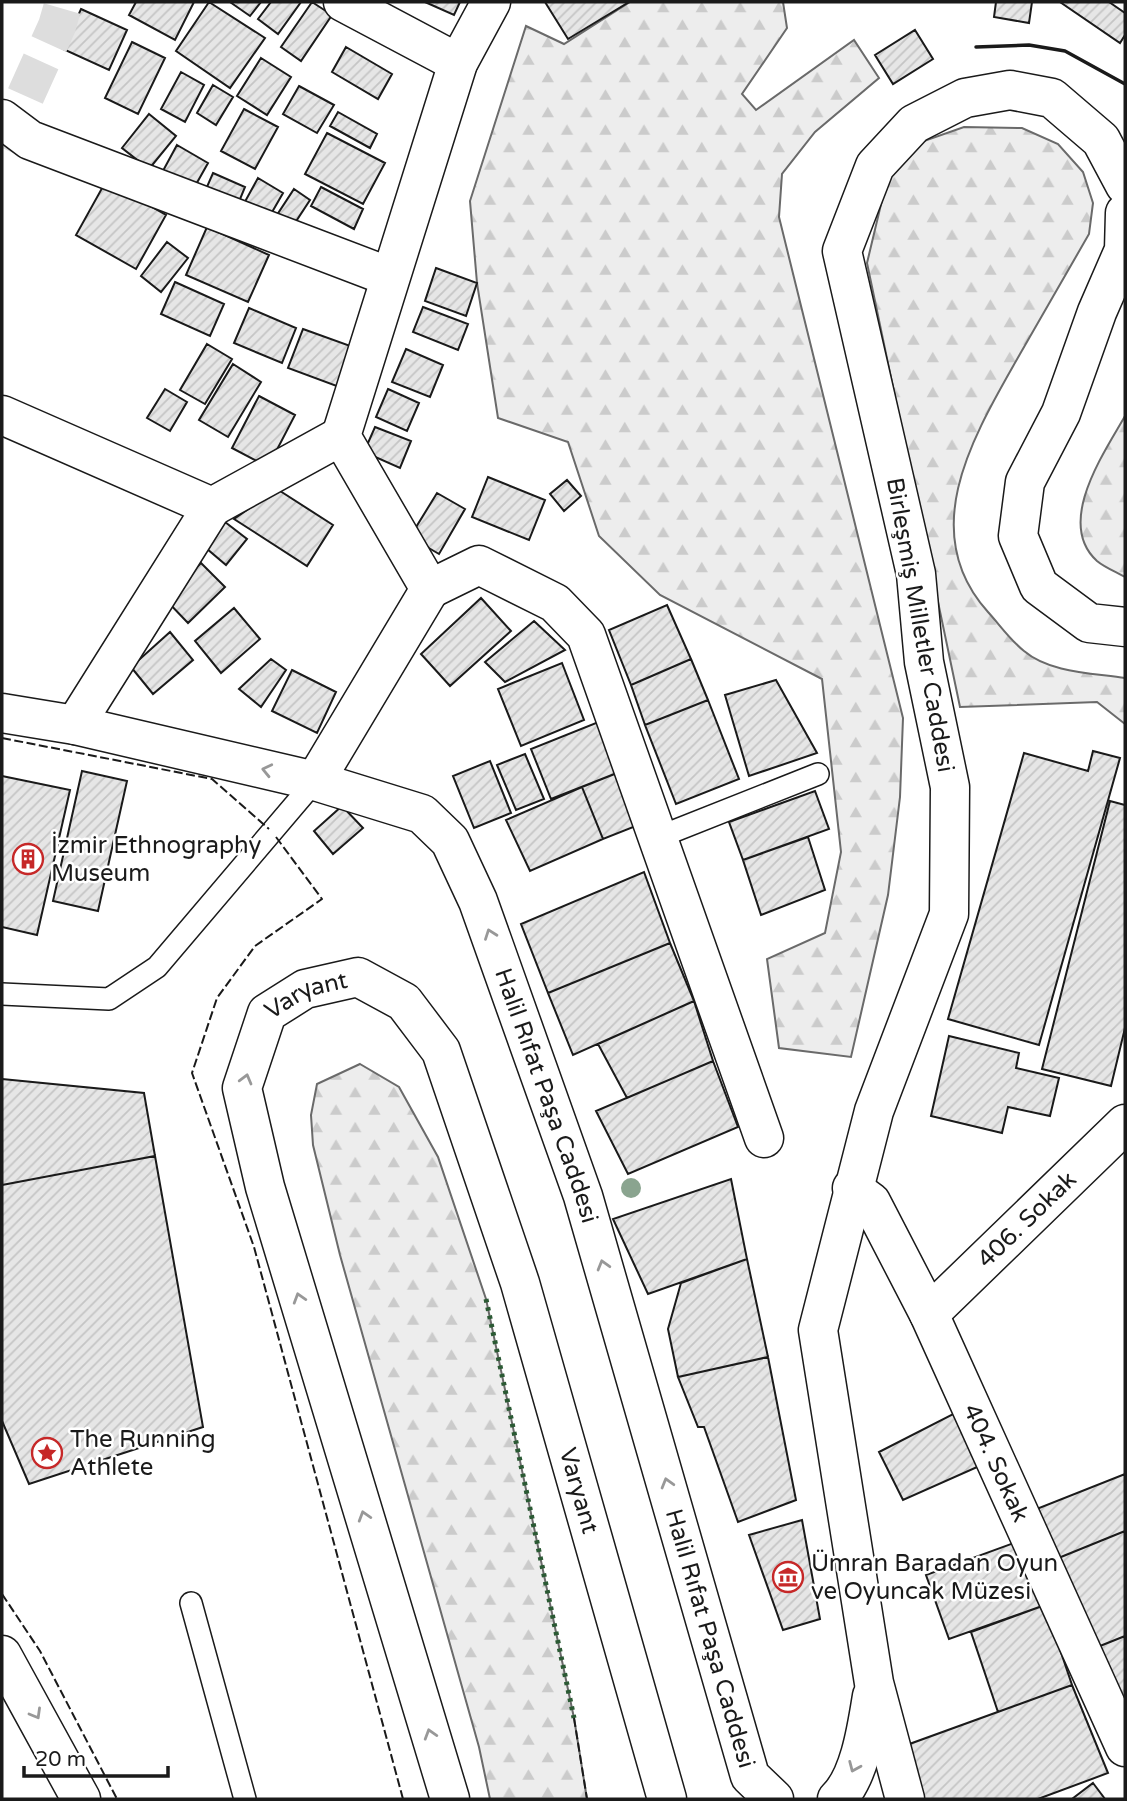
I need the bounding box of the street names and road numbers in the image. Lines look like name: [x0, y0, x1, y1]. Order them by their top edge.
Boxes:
street label: Birleşmiş Milletler Caddesi: [880, 475, 960, 775]
street label: Halil Rıfat Paşa Caddesi: [489, 964, 605, 1226]
street label: Varyant: [259, 965, 350, 1025]
street label: 406. Sokak: [971, 1165, 1082, 1274]
street label: 404. Sokak: [957, 1399, 1036, 1526]
street label: Varyant: [553, 1444, 605, 1537]
street label: Halil Rıfat Paşa Caddesi: [659, 1505, 761, 1771]

